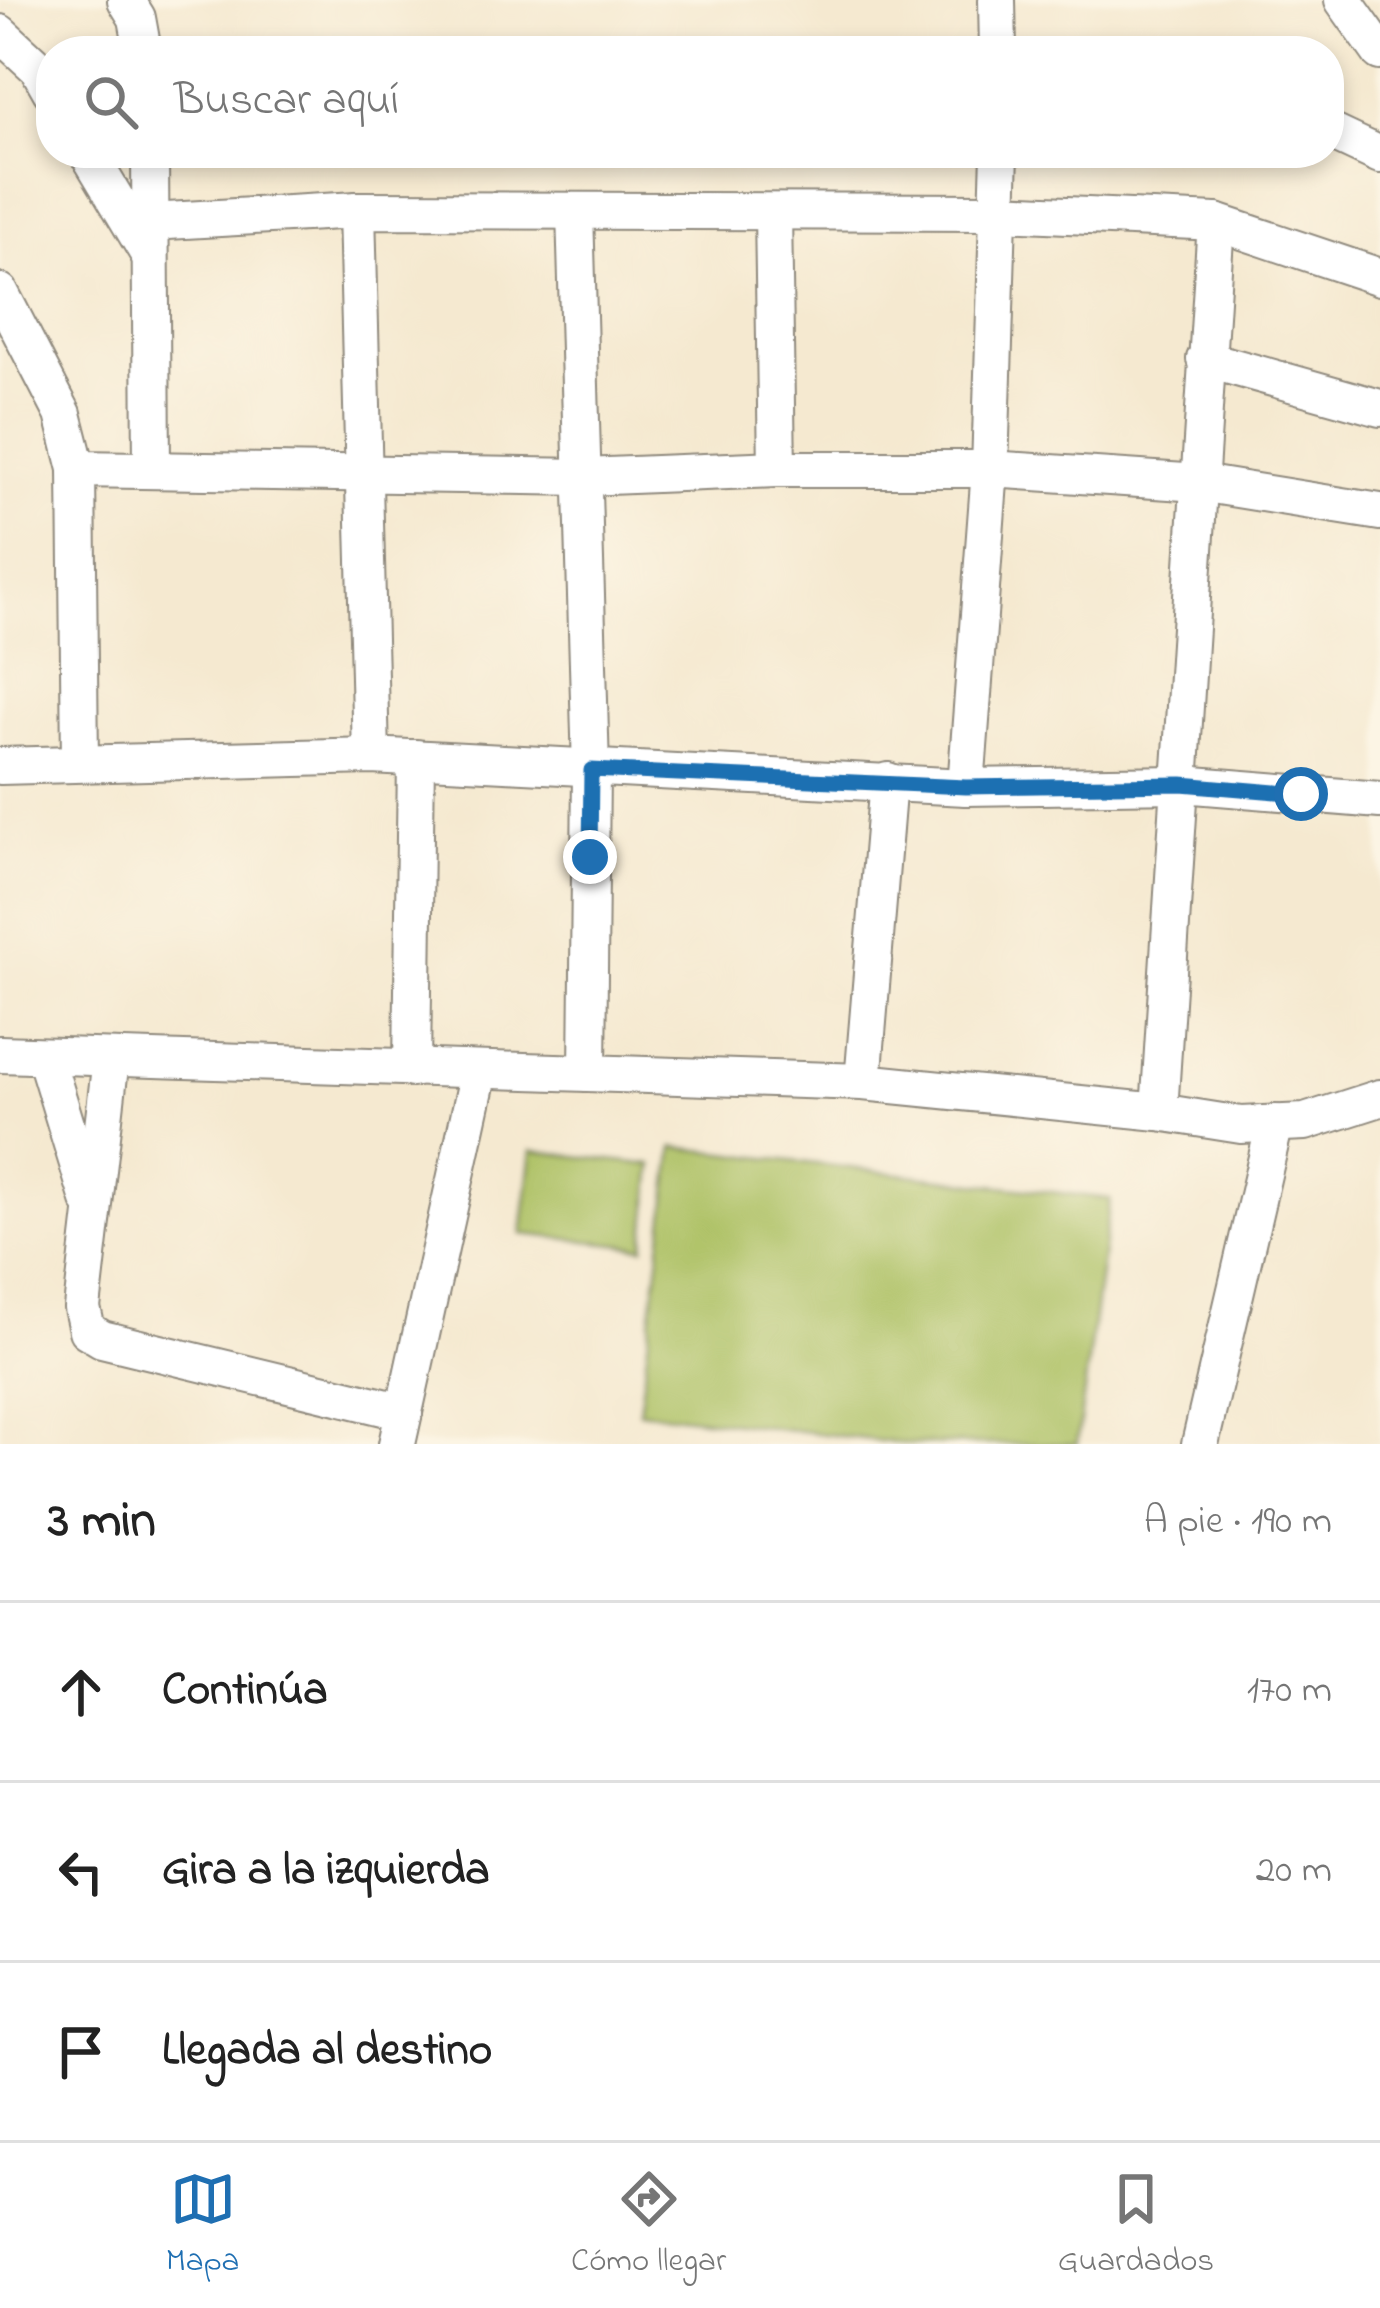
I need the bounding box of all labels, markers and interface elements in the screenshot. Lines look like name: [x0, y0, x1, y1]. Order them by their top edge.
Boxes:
search box: [36, 36, 1344, 168]
icon: search: [78, 69, 144, 135]
text: Buscar aquí: [174, 69, 399, 135]
route start: [1274, 767, 1328, 821]
route end: [563, 830, 617, 884]
text: 3 min: [48, 1485, 156, 1560]
text: A pie · 190 m: [1144, 1494, 1332, 1551]
icon: ahead: [48, 1659, 114, 1725]
text: Continúa: [162, 1659, 328, 1725]
text: 170 m: [1247, 1663, 1332, 1720]
icon: left: [48, 1839, 114, 1905]
text: Gira a la izquierda: [162, 1839, 490, 1905]
text: 20 m: [1256, 1843, 1332, 1900]
icon: arrive: [48, 2019, 114, 2085]
text: Llegada al destino: [162, 2019, 492, 2085]
tab: Mapa: [166, 2166, 239, 2286]
tab: Cómo llegar: [571, 2166, 726, 2286]
tab: Guardados: [1058, 2166, 1214, 2286]

